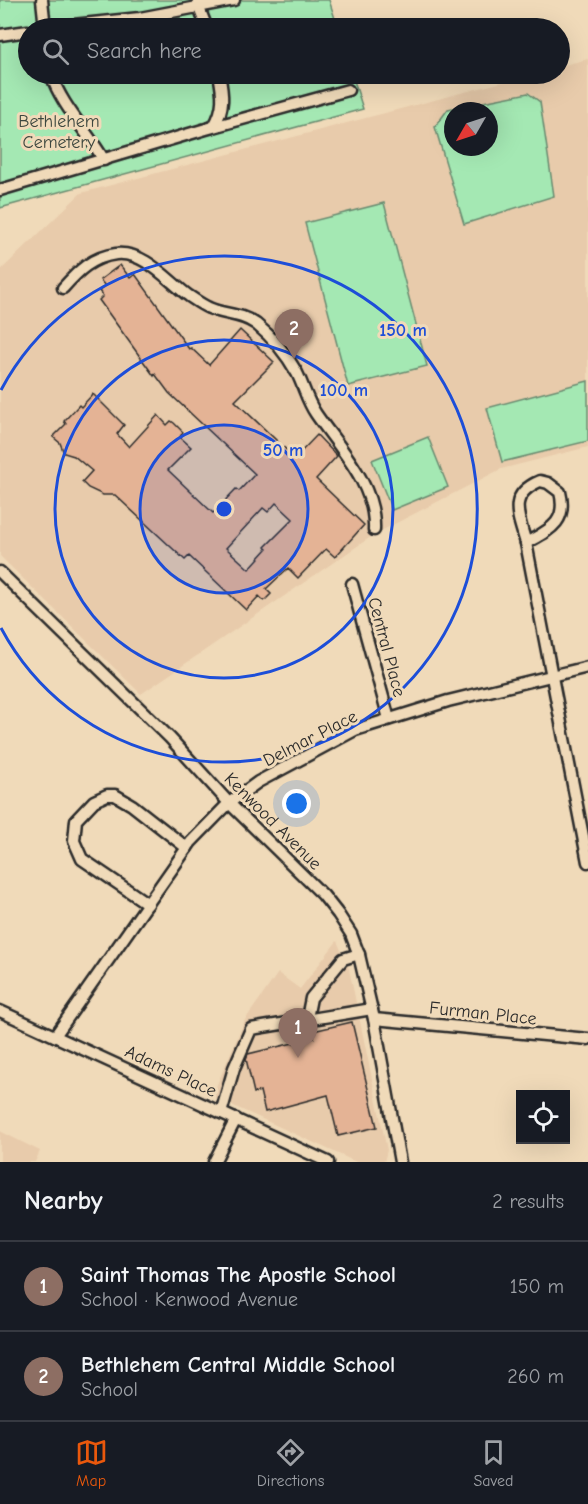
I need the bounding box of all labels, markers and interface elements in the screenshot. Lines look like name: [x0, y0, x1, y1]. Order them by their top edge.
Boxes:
search box: [18, 18, 570, 84]
icon: search: [39, 35, 72, 68]
text: Search here: [87, 38, 202, 64]
north arrow: [444, 102, 498, 156]
park label: Bethlehem Cemetery: [18, 111, 100, 153]
pin: 2: [274, 310, 314, 359]
text: 150 m: [379, 320, 427, 341]
text: 100 m: [320, 380, 368, 401]
text: 50 m: [263, 440, 303, 461]
centre of rings: [214, 499, 234, 519]
street label: Central Place: [363, 595, 410, 699]
street label: Delmar Place: [260, 706, 361, 771]
street label: Kenwood Avenue: [220, 768, 326, 874]
your location: [282, 789, 311, 818]
street label: Furman Place: [428, 997, 538, 1030]
pin: 1: [278, 1008, 318, 1058]
street label: Adams Place: [122, 1041, 220, 1102]
map controls: [516, 1090, 570, 1144]
button: locate: [516, 1090, 570, 1144]
text: Nearby: [24, 1186, 103, 1216]
text: 2 results: [492, 1190, 564, 1213]
text: Saint Thomas The Apostle School: [81, 1262, 396, 1288]
text: 1: [40, 1275, 47, 1298]
text: 150 m: [510, 1275, 564, 1298]
text: School · Kenwood Avenue: [81, 1288, 298, 1311]
text: Bethlehem Central Middle School: [81, 1352, 395, 1378]
text: 2: [39, 1365, 48, 1388]
text: 260 m: [507, 1365, 564, 1388]
text: School: [81, 1378, 138, 1401]
tab: Map: [75, 1436, 108, 1490]
tab: Directions: [257, 1436, 324, 1490]
tab: Saved: [473, 1436, 513, 1490]

